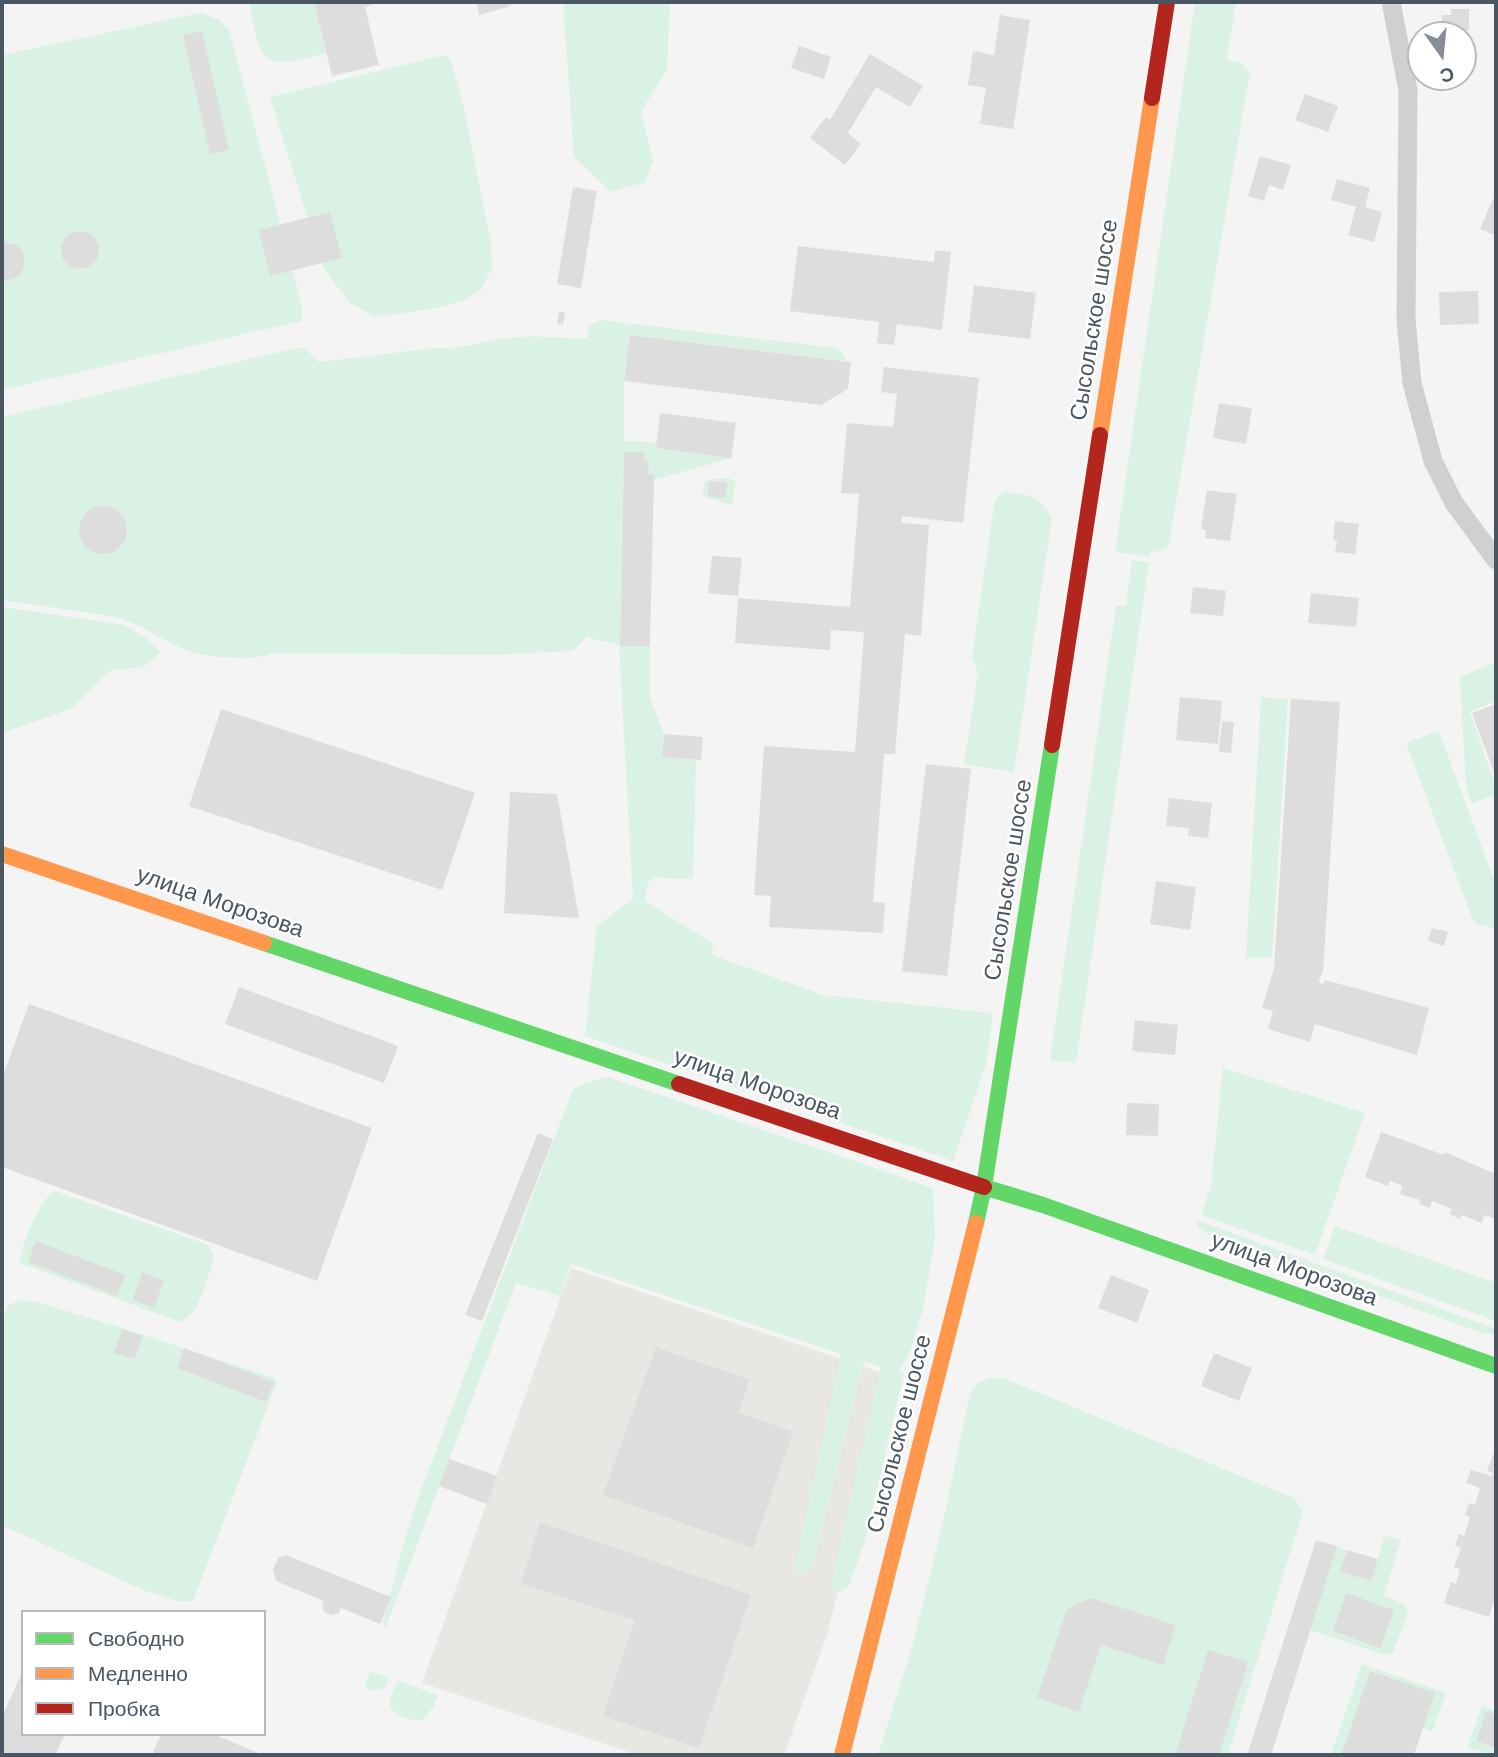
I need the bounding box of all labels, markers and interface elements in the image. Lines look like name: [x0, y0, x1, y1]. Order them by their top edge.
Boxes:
north arrow: [1407, 21, 1477, 91]
text: С: [1438, 63, 1456, 87]
street label: Сысольское шоссе: [1065, 217, 1125, 423]
street label: Сысольское шоссе: [979, 777, 1039, 983]
street label: улица Морозова: [133, 861, 307, 945]
street label: улица Морозова: [670, 1043, 844, 1127]
street label: улица Морозова: [1207, 1227, 1381, 1313]
street label: Сысольское шоссе: [862, 1332, 938, 1536]
legend: [21, 1610, 266, 1736]
text: Свободно: [88, 1627, 185, 1650]
text: Медленно: [88, 1662, 188, 1685]
text: Пробка: [88, 1697, 160, 1720]

